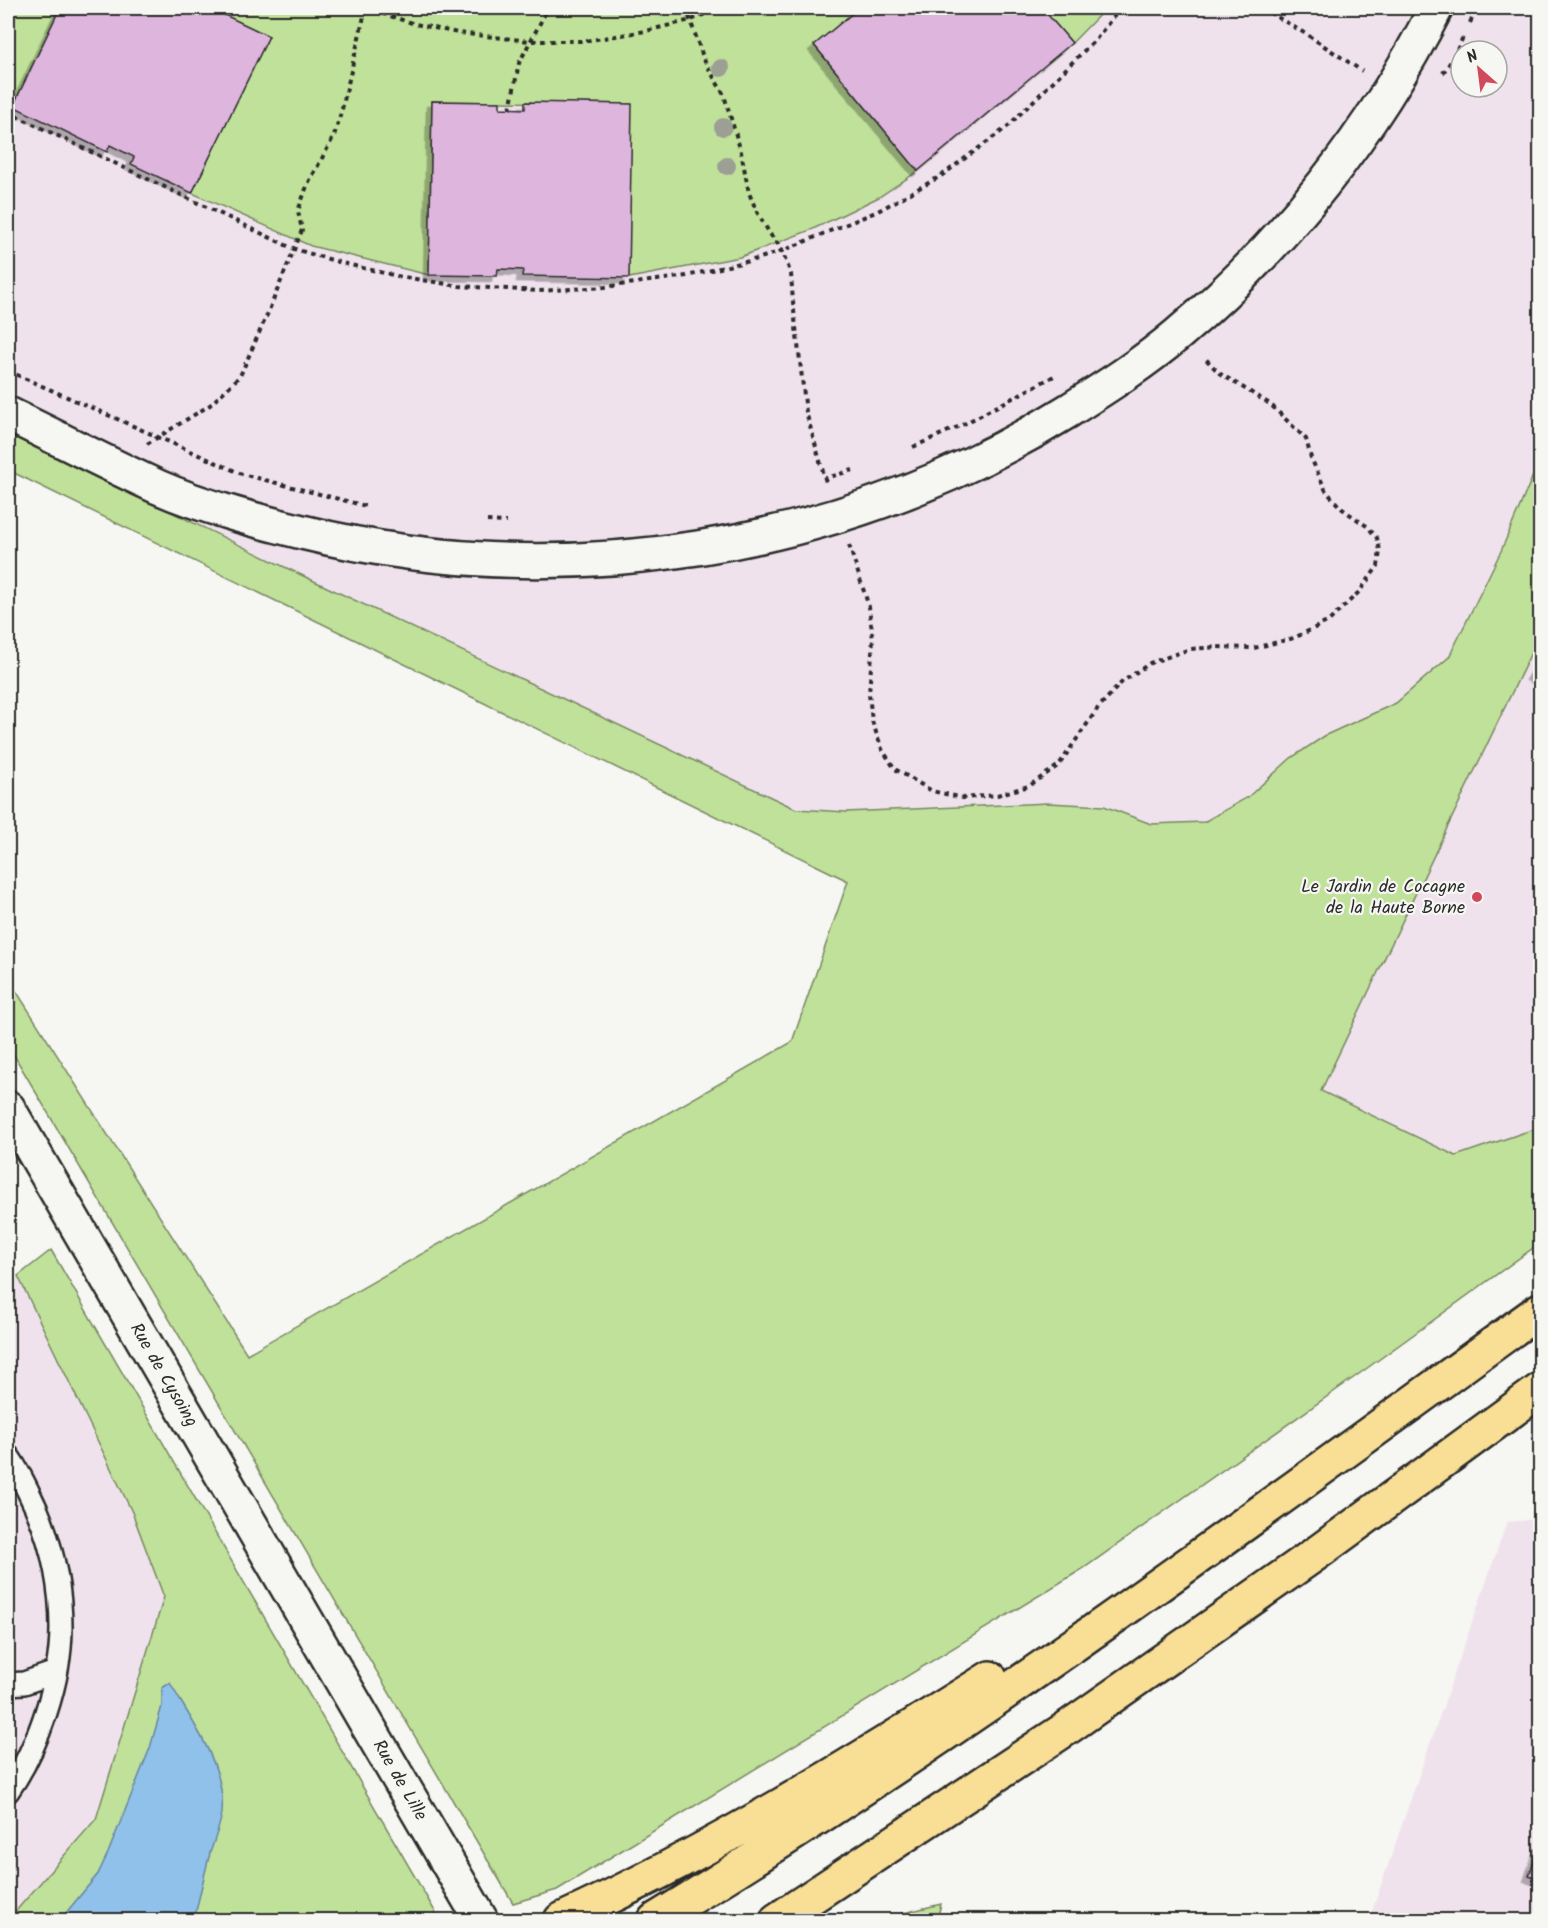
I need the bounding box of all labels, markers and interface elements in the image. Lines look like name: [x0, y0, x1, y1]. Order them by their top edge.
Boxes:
north arrow: [1449, 39, 1509, 99]
text: N: [1462, 44, 1483, 70]
place label: Le Jardin de Cocagne de la Haute Borne: [1301, 873, 1465, 923]
marker: Le Jardin de Cocagne de la Haute Borne: [1470, 890, 1484, 904]
street label: Rue de Cysoing: [122, 1317, 205, 1433]
street label: Rue de Lille: [364, 1734, 435, 1826]

